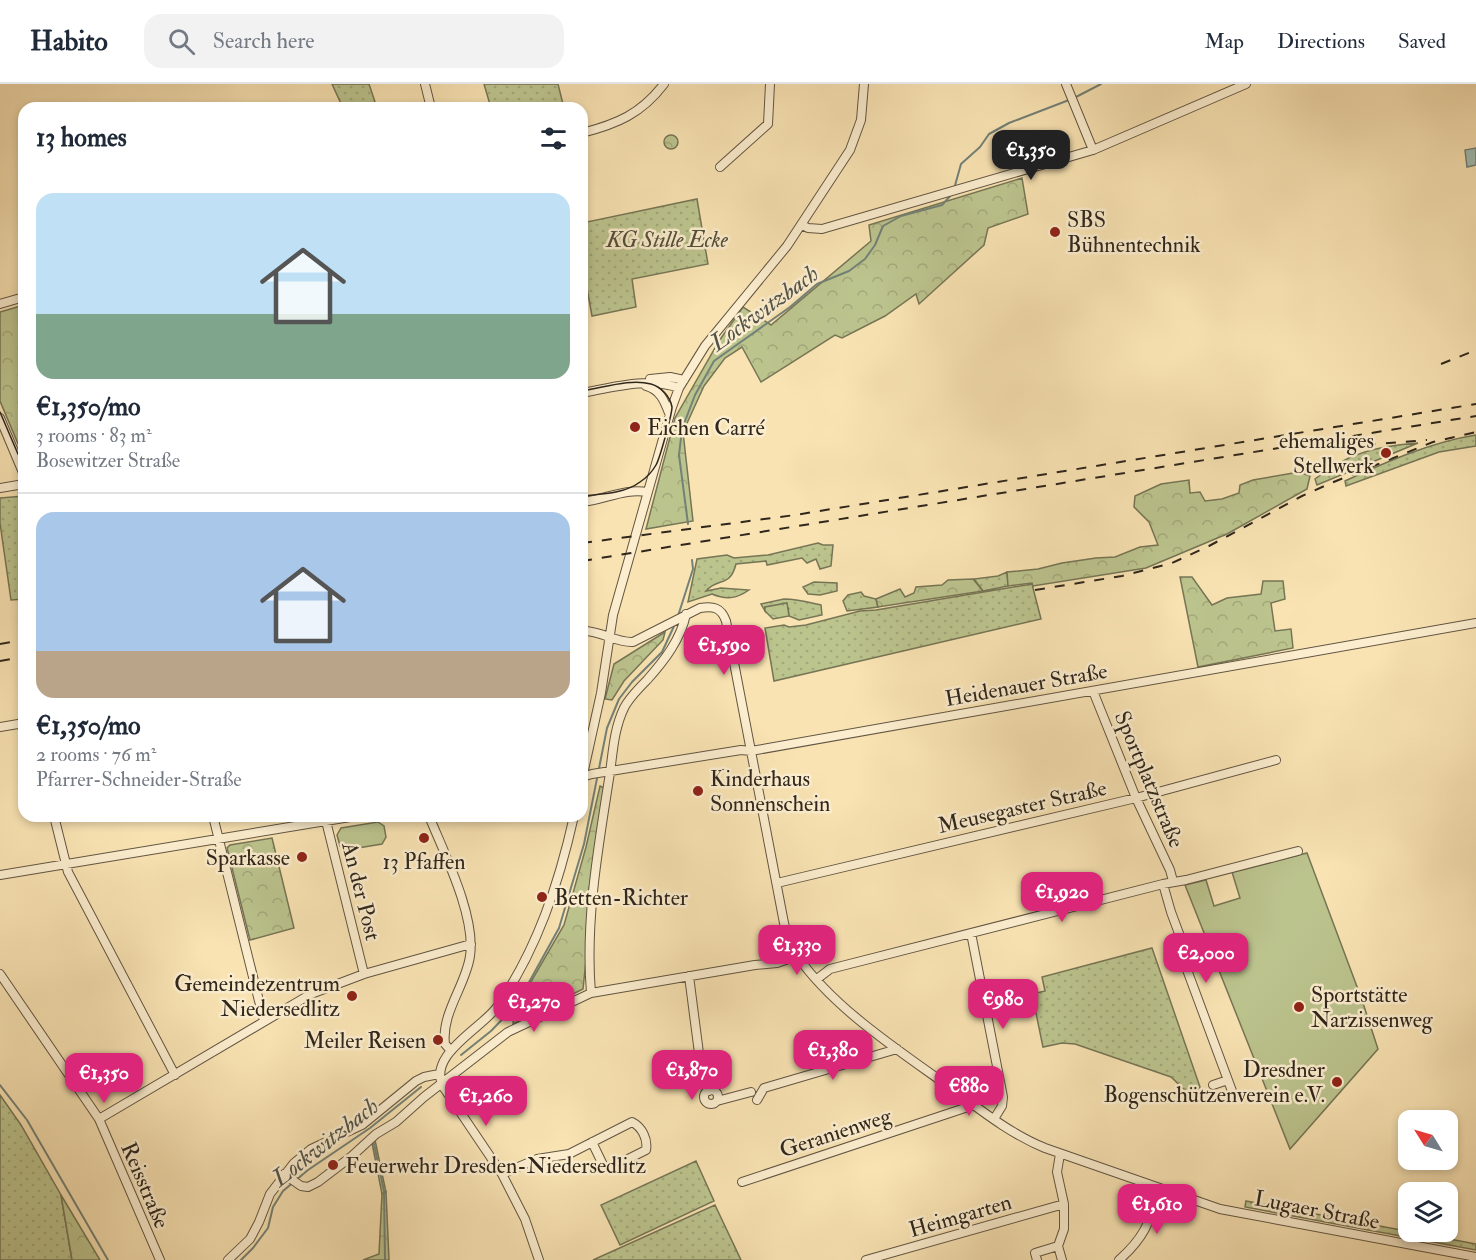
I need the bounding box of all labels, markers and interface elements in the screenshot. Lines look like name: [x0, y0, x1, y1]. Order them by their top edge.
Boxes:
search box: [144, 14, 564, 68]
text: Habito: [30, 24, 108, 59]
icon: search: [165, 25, 198, 58]
text: Search here: [213, 27, 315, 55]
text: Map: [1204, 28, 1244, 55]
text: Directions: [1277, 28, 1365, 55]
text: Saved: [1398, 28, 1446, 55]
text: 13 homes: [36, 122, 127, 154]
icon: filters: [537, 122, 570, 155]
pin: €1,350: [982, 130, 1080, 181]
text: €1,350: [1006, 137, 1056, 162]
place label: SBS Bühnentechnik: [1067, 206, 1201, 259]
marker: SBS Bühnentechnik: [1048, 225, 1062, 239]
park label: KG Stille Ecke: [605, 226, 729, 254]
icon: home: [249, 232, 357, 340]
water label: Lockwitzbach: [703, 258, 825, 359]
text: €1,350/mo: [36, 391, 141, 423]
place label: Eichen Carré: [647, 414, 766, 442]
marker: Eichen Carré: [628, 420, 642, 434]
text: 3 rooms · 83 m²: [36, 423, 152, 448]
place label: ehemaliges Stellwerk: [1279, 427, 1374, 480]
marker: ehemaliges Stellwerk: [1379, 446, 1393, 460]
text: Bosewitzer Straße: [36, 448, 180, 473]
icon: home: [249, 551, 357, 659]
pin: €1,590: [675, 625, 773, 676]
text: €1,590: [698, 632, 750, 657]
street label: Heidenauer Straße: [943, 657, 1109, 713]
street label: Sportplatzstraße: [1107, 707, 1190, 852]
text: €1,350/mo: [36, 710, 141, 742]
text: 2 rooms · 76 m²: [36, 742, 156, 767]
place label: Kinderhaus Sonnenschein: [710, 765, 830, 818]
text: Pfarrer-Schneider-Straße: [36, 767, 242, 792]
street label: Meusegaster Straße: [935, 774, 1109, 840]
marker: Kinderhaus Sonnenschein: [691, 784, 705, 798]
marker: 13 Pfaffen: [417, 831, 431, 845]
street label: An der Post: [335, 838, 387, 943]
place label: Sparkasse: [206, 844, 290, 873]
place label: 13 Pfaffen: [383, 848, 465, 876]
marker: Sparkasse: [295, 850, 309, 864]
pin: €1,920: [1013, 872, 1111, 923]
text: €1,920: [1035, 879, 1089, 904]
place label: Betten-Richter: [554, 884, 689, 912]
marker: Betten-Richter: [535, 890, 549, 904]
pin: €1,330: [748, 925, 846, 976]
text: €1,330: [772, 932, 822, 957]
pin: €2,000: [1157, 933, 1255, 984]
text: €2,000: [1177, 940, 1235, 965]
place label: Gemeindezentrum Niedersedlitz: [174, 970, 340, 1023]
pin: €980: [967, 979, 1039, 1030]
place label: Sportstätte Narzissenweg: [1311, 981, 1434, 1034]
pin: €1,270: [485, 982, 583, 1033]
text: €980: [982, 986, 1024, 1011]
marker: Gemeindezentrum Niedersedlitz: [345, 989, 359, 1003]
text: €1,270: [507, 989, 561, 1014]
marker: Sportstätte Narzissenweg: [1292, 1000, 1306, 1014]
place label: Meiler Reisen: [304, 1027, 426, 1055]
pin: €1,380: [784, 1030, 882, 1081]
marker: Meiler Reisen: [431, 1033, 445, 1047]
text: €1,380: [808, 1037, 858, 1062]
pin: €1,870: [643, 1050, 741, 1101]
pin: €1,350: [55, 1053, 153, 1104]
place label: Dresdner Bogenschützenverein e.V.: [1103, 1056, 1326, 1109]
text: €1,870: [666, 1057, 718, 1082]
text: €1,350: [79, 1060, 129, 1085]
pin: €880: [933, 1066, 1005, 1117]
text: €880: [949, 1073, 989, 1098]
marker: Dresdner Bogenschützenverein e.V.: [1330, 1075, 1344, 1089]
pin: €1,260: [437, 1076, 535, 1127]
text: €1,260: [459, 1083, 513, 1108]
water label: Lockwitzbach: [265, 1091, 385, 1194]
street label: Geranienweg: [776, 1101, 896, 1164]
north arrow: [1398, 1110, 1458, 1170]
map controls: [1398, 1110, 1458, 1242]
street label: Reisstraße: [114, 1138, 176, 1233]
place label: Feuerwehr Dresden-Niedersedlitz: [345, 1152, 646, 1180]
marker: Feuerwehr Dresden-Niedersedlitz: [326, 1158, 340, 1172]
button: layers: [1398, 1182, 1458, 1242]
pin: €1,610: [1108, 1184, 1206, 1235]
street label: Lugaer Straße: [1252, 1184, 1382, 1236]
street label: Heimgarten: [906, 1188, 1015, 1244]
text: €1,610: [1132, 1191, 1182, 1216]

